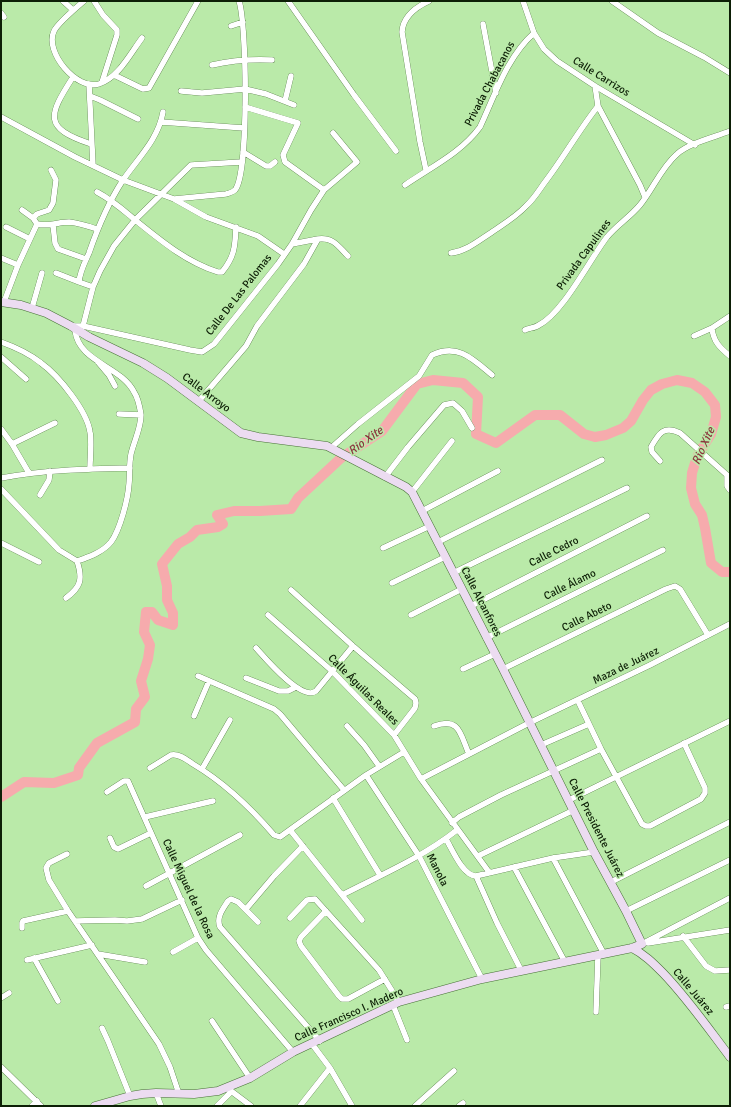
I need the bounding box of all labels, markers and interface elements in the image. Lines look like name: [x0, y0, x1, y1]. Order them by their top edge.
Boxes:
street label: Privada Chabacanos: [462, 39, 518, 129]
street label: Calle Carrizos: [570, 54, 632, 100]
street label: Privada Capulines: [554, 217, 614, 293]
street label: Calle De Las Palomas: [203, 252, 275, 338]
street label: Calle Arroyo: [179, 371, 233, 415]
water label: Rio Xite: [346, 424, 386, 458]
water label: Rio Xite: [689, 425, 719, 467]
street label: Calle Cedro: [527, 534, 581, 570]
street label: Calle Alcanfores: [458, 565, 504, 639]
street label: Calle Álamo: [542, 567, 598, 603]
street label: Calle Abeto: [560, 599, 614, 635]
street label: Maza de Juárez: [591, 644, 661, 688]
street label: Calle Águilas Reales: [325, 652, 401, 728]
street label: Calle Presidente Juárez: [565, 776, 627, 880]
street label: Calle Miguel de la Rosa: [159, 837, 217, 941]
street label: Manola: [423, 851, 451, 889]
street label: Calle Juárez: [670, 966, 716, 1018]
street label: Calle Francisco I. Madero: [293, 985, 405, 1045]

